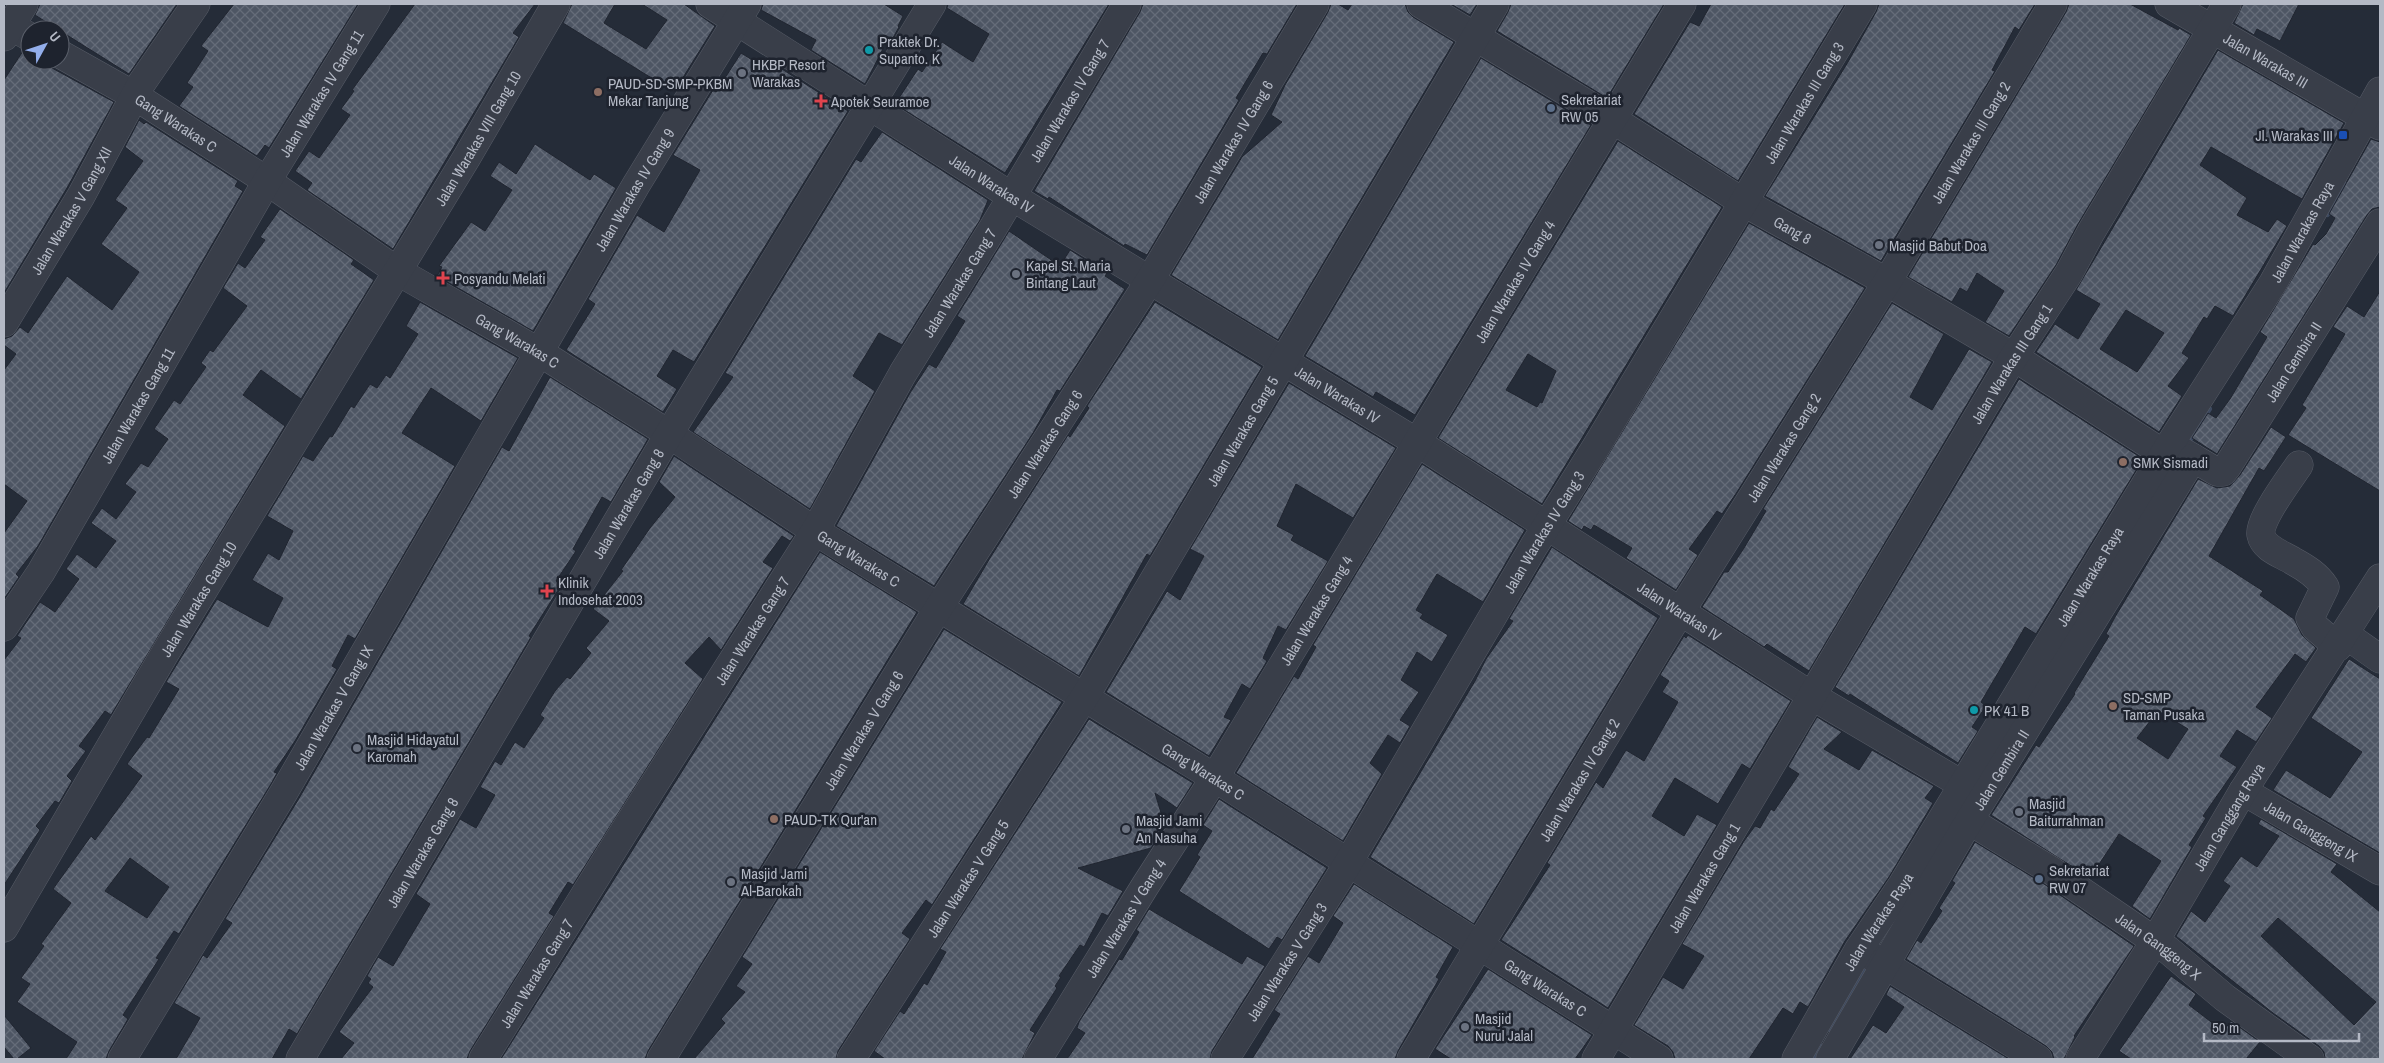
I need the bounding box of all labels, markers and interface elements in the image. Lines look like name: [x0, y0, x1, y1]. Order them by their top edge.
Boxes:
north arrow: [20, 20, 70, 70]
street label: Jalan Warakas IV Gang 11: [274, 26, 368, 161]
street label: Jalan Warakas III: [2220, 27, 2312, 93]
text: U: [45, 28, 65, 46]
place label: Praktek Dr. Supanto. K: [879, 31, 941, 69]
street label: Jalan Warakas IV Gang 7: [1024, 35, 1114, 166]
street label: Jalan Warakas III Gang 3: [1759, 38, 1848, 167]
marker: Praktek Dr. Supanto. K: [863, 44, 875, 56]
place label: HKBP Resort Warakas: [752, 54, 826, 92]
street label: Jalan Warakas VIII Gang 10: [429, 67, 526, 210]
marker: HKBP Resort Warakas: [736, 67, 748, 79]
place label: PAUD-SD-SMP-PKBM Mekar Tanjung: [608, 73, 732, 111]
street label: Jalan Warakas IV Gang 6: [1188, 76, 1278, 207]
street label: Jalan Warakas III Gang 2: [1926, 77, 2015, 207]
marker: PAUD-SD-SMP-PKBM Mekar Tanjung: [592, 86, 604, 98]
street label: Gang Warakas C: [131, 88, 222, 157]
place label: Sekretariat RW 05: [1561, 89, 1622, 127]
place label: Apotek Seuramoe: [830, 91, 930, 112]
marker: Apotek Seuramoe: [815, 95, 827, 107]
marker: Sekretariat RW 05: [1545, 102, 1557, 114]
street label: Jalan Warakas IV Gang 9: [589, 124, 679, 255]
place label: Jl. Warakas III: [2256, 125, 2333, 146]
marker: Jl. Warakas III: [2337, 129, 2349, 141]
street label: Jalan Warakas V Gang XII: [25, 143, 116, 278]
street label: Jalan Warakas IV: [945, 149, 1038, 218]
street label: Jalan Warakas Raya: [2265, 177, 2338, 286]
street label: Gang 8: [1770, 211, 1816, 249]
street label: Jalan Warakas IV Gang 4: [1469, 216, 1560, 347]
street label: Jalan Warakas Gang 7: [917, 224, 1001, 341]
place label: Masjid Babut Doa: [1889, 235, 1987, 256]
marker: Masjid Babut Doa: [1873, 239, 1885, 251]
place label: Kapel St. Maria Bintang Laut: [1026, 255, 1111, 293]
place label: Posyandu Melati: [454, 268, 546, 289]
marker: Kapel St. Maria Bintang Laut: [1010, 268, 1022, 280]
marker: Posyandu Melati: [436, 271, 450, 285]
street label: Jalan Warakas III Gang 1: [1966, 299, 2057, 428]
street label: Gang Warakas C: [472, 307, 564, 373]
street label: Jalan Gembira II: [2260, 318, 2326, 406]
street label: Jalan Warakas Gang 11: [96, 343, 179, 467]
street label: Jalan Warakas IV: [1291, 360, 1385, 428]
street label: Jalan Warakas Gang 5: [1201, 372, 1283, 490]
street label: Jalan Warakas Gang 6: [1002, 385, 1087, 502]
street label: Jalan Warakas Gang 2: [1741, 389, 1825, 506]
street label: Jalan Warakas Gang 8: [587, 444, 669, 563]
place label: SMK Sismadi: [2133, 452, 2208, 473]
marker: SMK Sismadi: [2117, 456, 2129, 468]
street label: Jalan Warakas IV Gang 3: [1498, 467, 1589, 597]
street label: Jalan Warakas Raya: [2051, 522, 2128, 630]
street label: Gang Warakas C: [813, 524, 904, 592]
street label: Jalan Warakas Gang 10: [155, 537, 241, 661]
street label: Jalan Warakas Gang 4: [1275, 551, 1357, 669]
place label: Klinik Indosehat 2003: [558, 572, 643, 610]
street label: Jalan Warakas Gang 7: [710, 572, 794, 689]
street label: Jalan Warakas IV: [1634, 576, 1726, 646]
marker: Klinik Indosehat 2003: [540, 584, 554, 598]
street label: Jalan Warakas V Gang IX: [289, 640, 378, 774]
street label: Jalan Warakas V Gang 6: [819, 666, 908, 794]
place label: SD-SMP Taman Pusaka: [2123, 687, 2205, 725]
place label: PK 41 B: [1984, 700, 2029, 721]
marker: SD-SMP Taman Pusaka: [2107, 700, 2119, 712]
marker: PK 41 B: [1968, 704, 1980, 716]
street label: Jalan Warakas IV Gang 2: [1534, 714, 1624, 845]
street label: Jalan Gembira II: [1968, 725, 2034, 814]
place label: Masjid Hidayatul Karomah: [367, 729, 459, 767]
street label: Gang Warakas C: [1158, 737, 1249, 805]
marker: Masjid Hidayatul Karomah: [351, 742, 363, 754]
street label: Jalan Ganggang Raya: [2188, 759, 2269, 875]
street label: Jalan Warakas Gang 8: [381, 793, 463, 911]
place label: Masjid Baiturrahman: [2029, 793, 2104, 831]
street label: Jalan Ganggeng IX: [2260, 795, 2363, 867]
marker: Masjid Baiturrahman: [2013, 806, 2025, 818]
place label: PAUD-TK Qur'an: [784, 809, 877, 830]
place label: Masjid Jami An Nasuha: [1135, 810, 1202, 848]
marker: PAUD-TK Qur'an: [768, 813, 780, 825]
street label: Jalan Warakas V Gang 5: [922, 815, 1013, 941]
street label: Jalan Warakas Gang 1: [1663, 819, 1745, 937]
marker: Masjid Jami An Nasuha: [1120, 823, 1132, 835]
street label: Jalan Warakas V Gang 4: [1081, 854, 1171, 981]
place label: Sekretariat RW 07: [2049, 860, 2110, 898]
place label: Masjid Jami Al-Barokah: [740, 863, 807, 901]
street label: Jalan Warakas Raya: [1838, 869, 1918, 974]
marker: Sekretariat RW 07: [2033, 873, 2045, 885]
marker: Masjid Jami Al-Barokah: [725, 876, 737, 888]
street label: Jalan Warakas V Gang 3: [1241, 898, 1332, 1025]
street label: Jalan Ganggeng X: [2112, 907, 2207, 985]
street label: Jalan Warakas Gang 7: [494, 914, 578, 1032]
street label: Gang Warakas C: [1500, 953, 1591, 1021]
place label: Masjid Nurul Jalal: [1475, 1008, 1533, 1046]
scale bar: [2204, 1010, 2359, 1042]
text: 50 m: [2212, 1017, 2239, 1038]
marker: Masjid Nurul Jalal: [1459, 1021, 1471, 1033]

